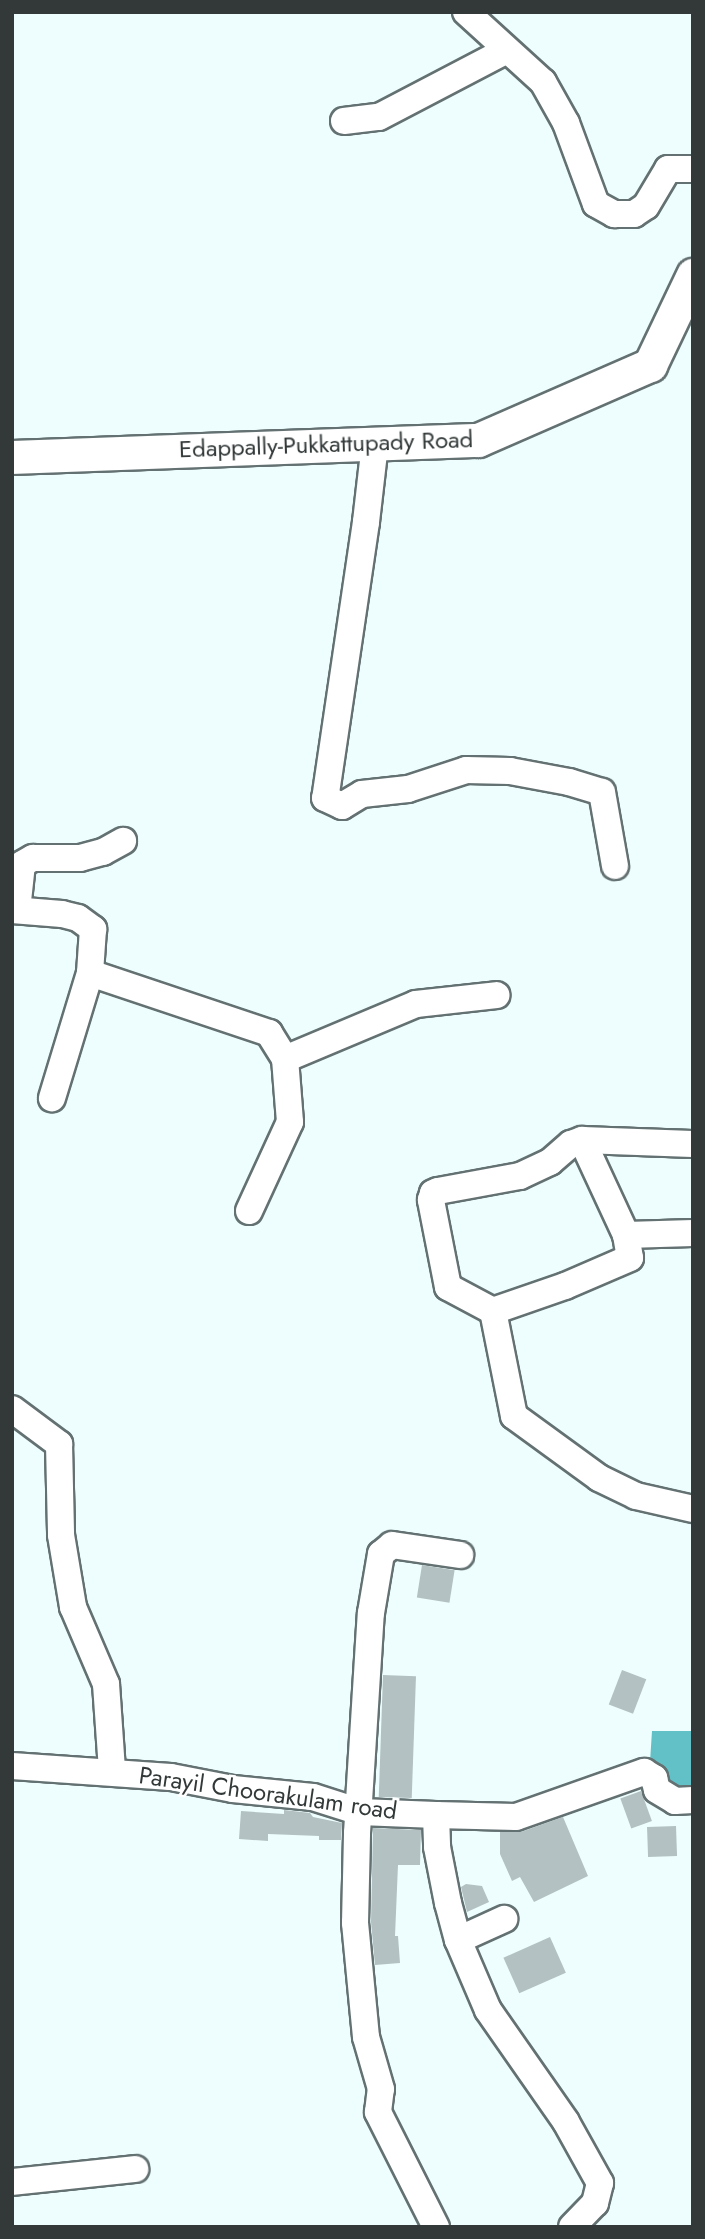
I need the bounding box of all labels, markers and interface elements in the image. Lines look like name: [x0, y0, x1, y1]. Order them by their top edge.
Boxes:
street label: Edappally-Pukkattupady Road: [178, 424, 474, 464]
street label: Parayil Choorakulam road: [137, 1761, 399, 1825]

